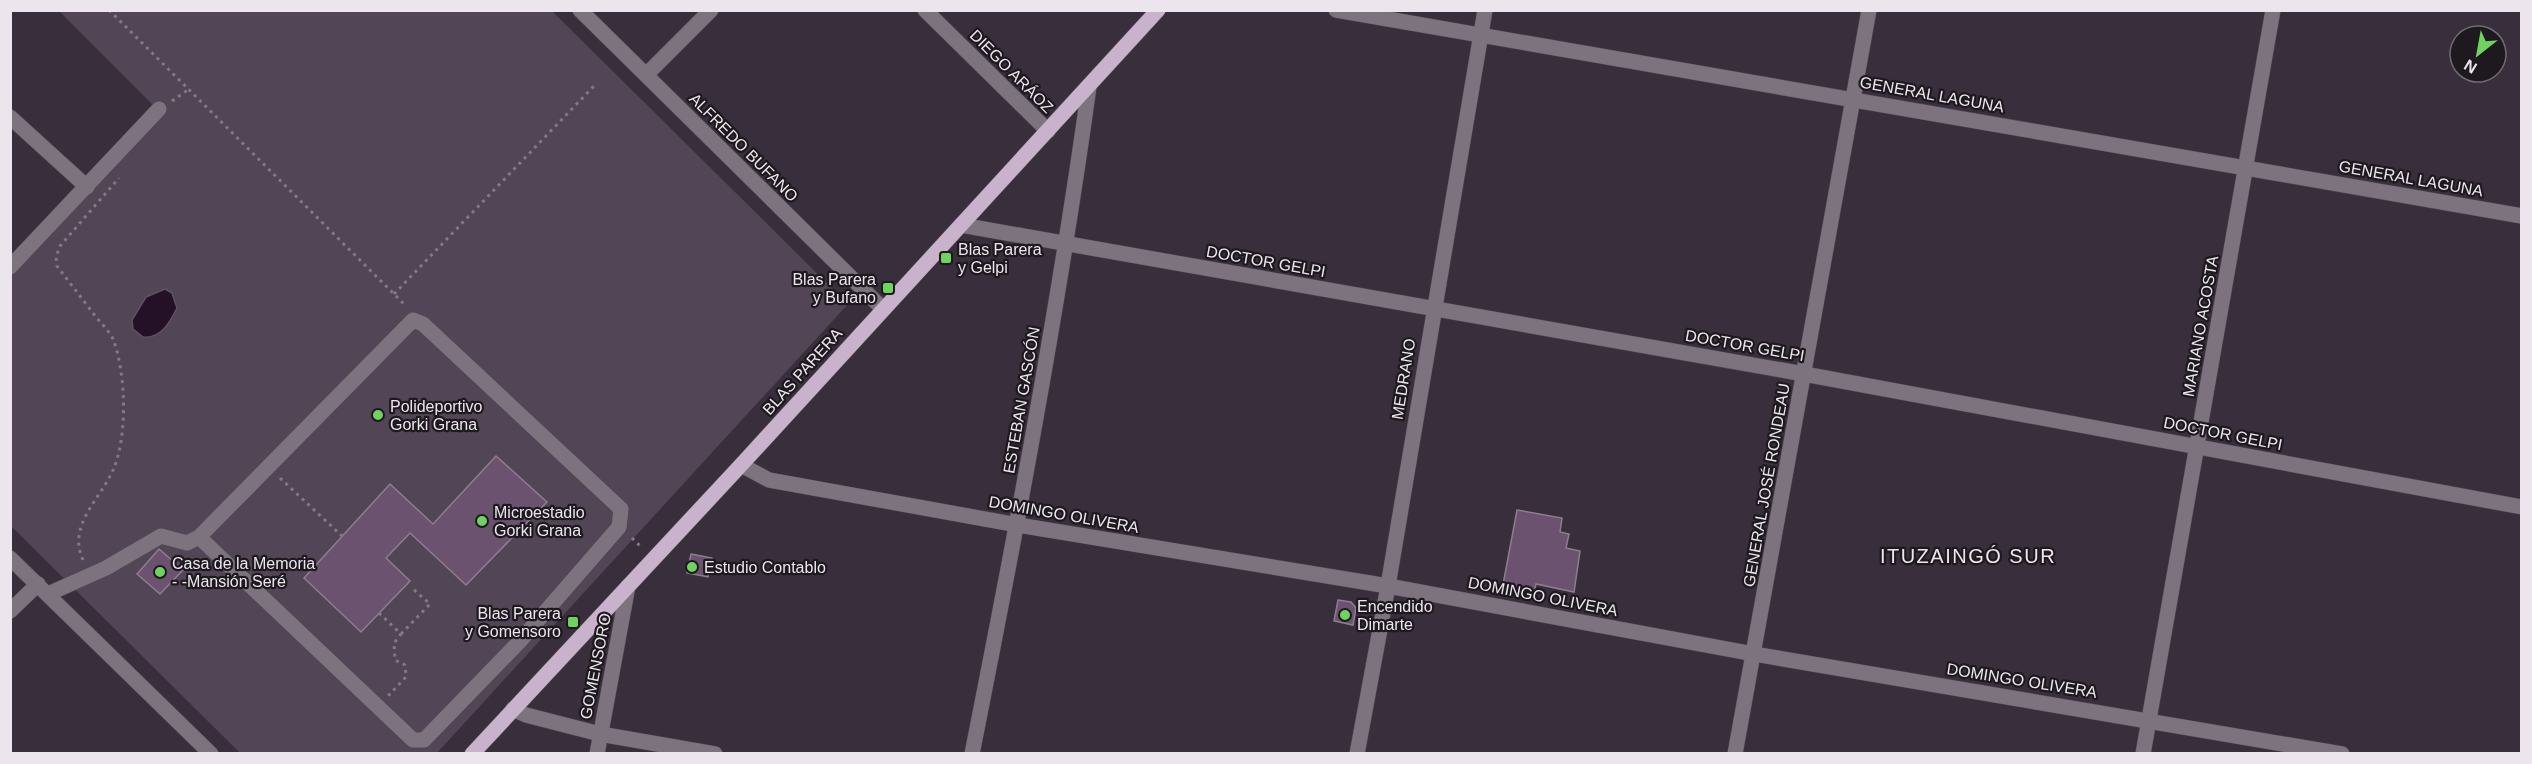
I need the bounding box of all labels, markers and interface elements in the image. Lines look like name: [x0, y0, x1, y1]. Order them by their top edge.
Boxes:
north arrow: [2448, 24, 2508, 84]
street label: DIEGO ARÁOZ: [967, 26, 1057, 116]
text: N: [2461, 56, 2480, 77]
street label: GENERAL LAGUNA: [1858, 73, 2006, 116]
street label: ALFREDO BUFANO: [686, 90, 801, 205]
street label: GENERAL LAGUNA: [2337, 157, 2485, 200]
place label: Blas Parera y Gelpi: [958, 241, 1042, 276]
street label: DOCTOR GELPI: [1205, 243, 1327, 280]
marker: Blas Parera y Gelpi: [939, 251, 953, 265]
street label: MARIANO ACOSTA: [2180, 254, 2221, 398]
place label: Blas Parera y Bufano: [792, 271, 876, 306]
marker: Blas Parera y Bufano: [881, 281, 895, 295]
street label: BLAS PARERA: [759, 325, 846, 418]
street label: ESTEBAN GASCÓN: [999, 325, 1043, 475]
street label: DOCTOR GELPI: [1684, 327, 1806, 364]
street label: MEDRANO: [1389, 337, 1418, 421]
street label: GENERAL JOSÉ RONDEAU: [1739, 382, 1793, 588]
place label: Polideportivo Gorki Grana: [390, 398, 483, 433]
marker: Polideportivo Gorki Grana: [371, 408, 385, 422]
street label: DOCTOR GELPI: [2162, 414, 2284, 453]
street label: DOMINGO OLIVERA: [988, 493, 1141, 536]
place label: Microestadio Gorki Grana: [494, 504, 585, 539]
marker: Microestadio Gorki Grana: [475, 514, 489, 528]
district label: ITUZAINGÓ SUR: [1880, 545, 2056, 567]
place label: Casa de la Memoria - -Mansión Seré: [172, 555, 315, 590]
place label: Estudio Contablo: [704, 559, 826, 576]
marker: Estudio Contablo: [685, 560, 699, 574]
marker: Casa de la Memoria - -Mansión Seré: [153, 565, 167, 579]
street label: DOMINGO OLIVERA: [1467, 574, 1619, 619]
place label: Encendido Dimarte: [1357, 598, 1433, 633]
place label: Blas Parera y Gomensoro: [465, 605, 561, 640]
marker: Encendido Dimarte: [1338, 608, 1352, 622]
street label: GOMENSORO: [577, 612, 614, 721]
marker: Blas Parera y Gomensoro: [566, 615, 580, 629]
street label: DOMINGO OLIVERA: [1946, 660, 2099, 701]

